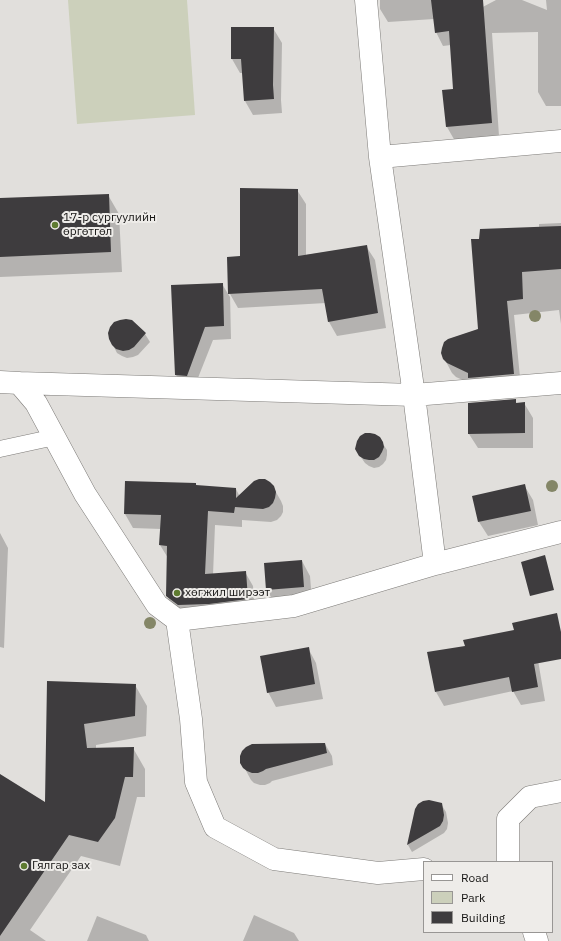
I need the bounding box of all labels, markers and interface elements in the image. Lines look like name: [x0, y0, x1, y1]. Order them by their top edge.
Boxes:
place label: 17-р сургуулийн өргөтгөл: [63, 211, 156, 239]
marker: 17-р сургуулийн өргөтгөл: [50, 220, 60, 230]
place label: хөгжил ширээт: [185, 586, 270, 600]
marker: хөгжил ширээт: [172, 588, 182, 598]
place label: Гялгар зах: [32, 859, 90, 873]
marker: Гялгар зах: [19, 861, 29, 871]
legend: [423, 861, 553, 933]
text: Road: [461, 870, 489, 885]
text: Park: [461, 890, 485, 905]
text: Building: [461, 910, 505, 925]

